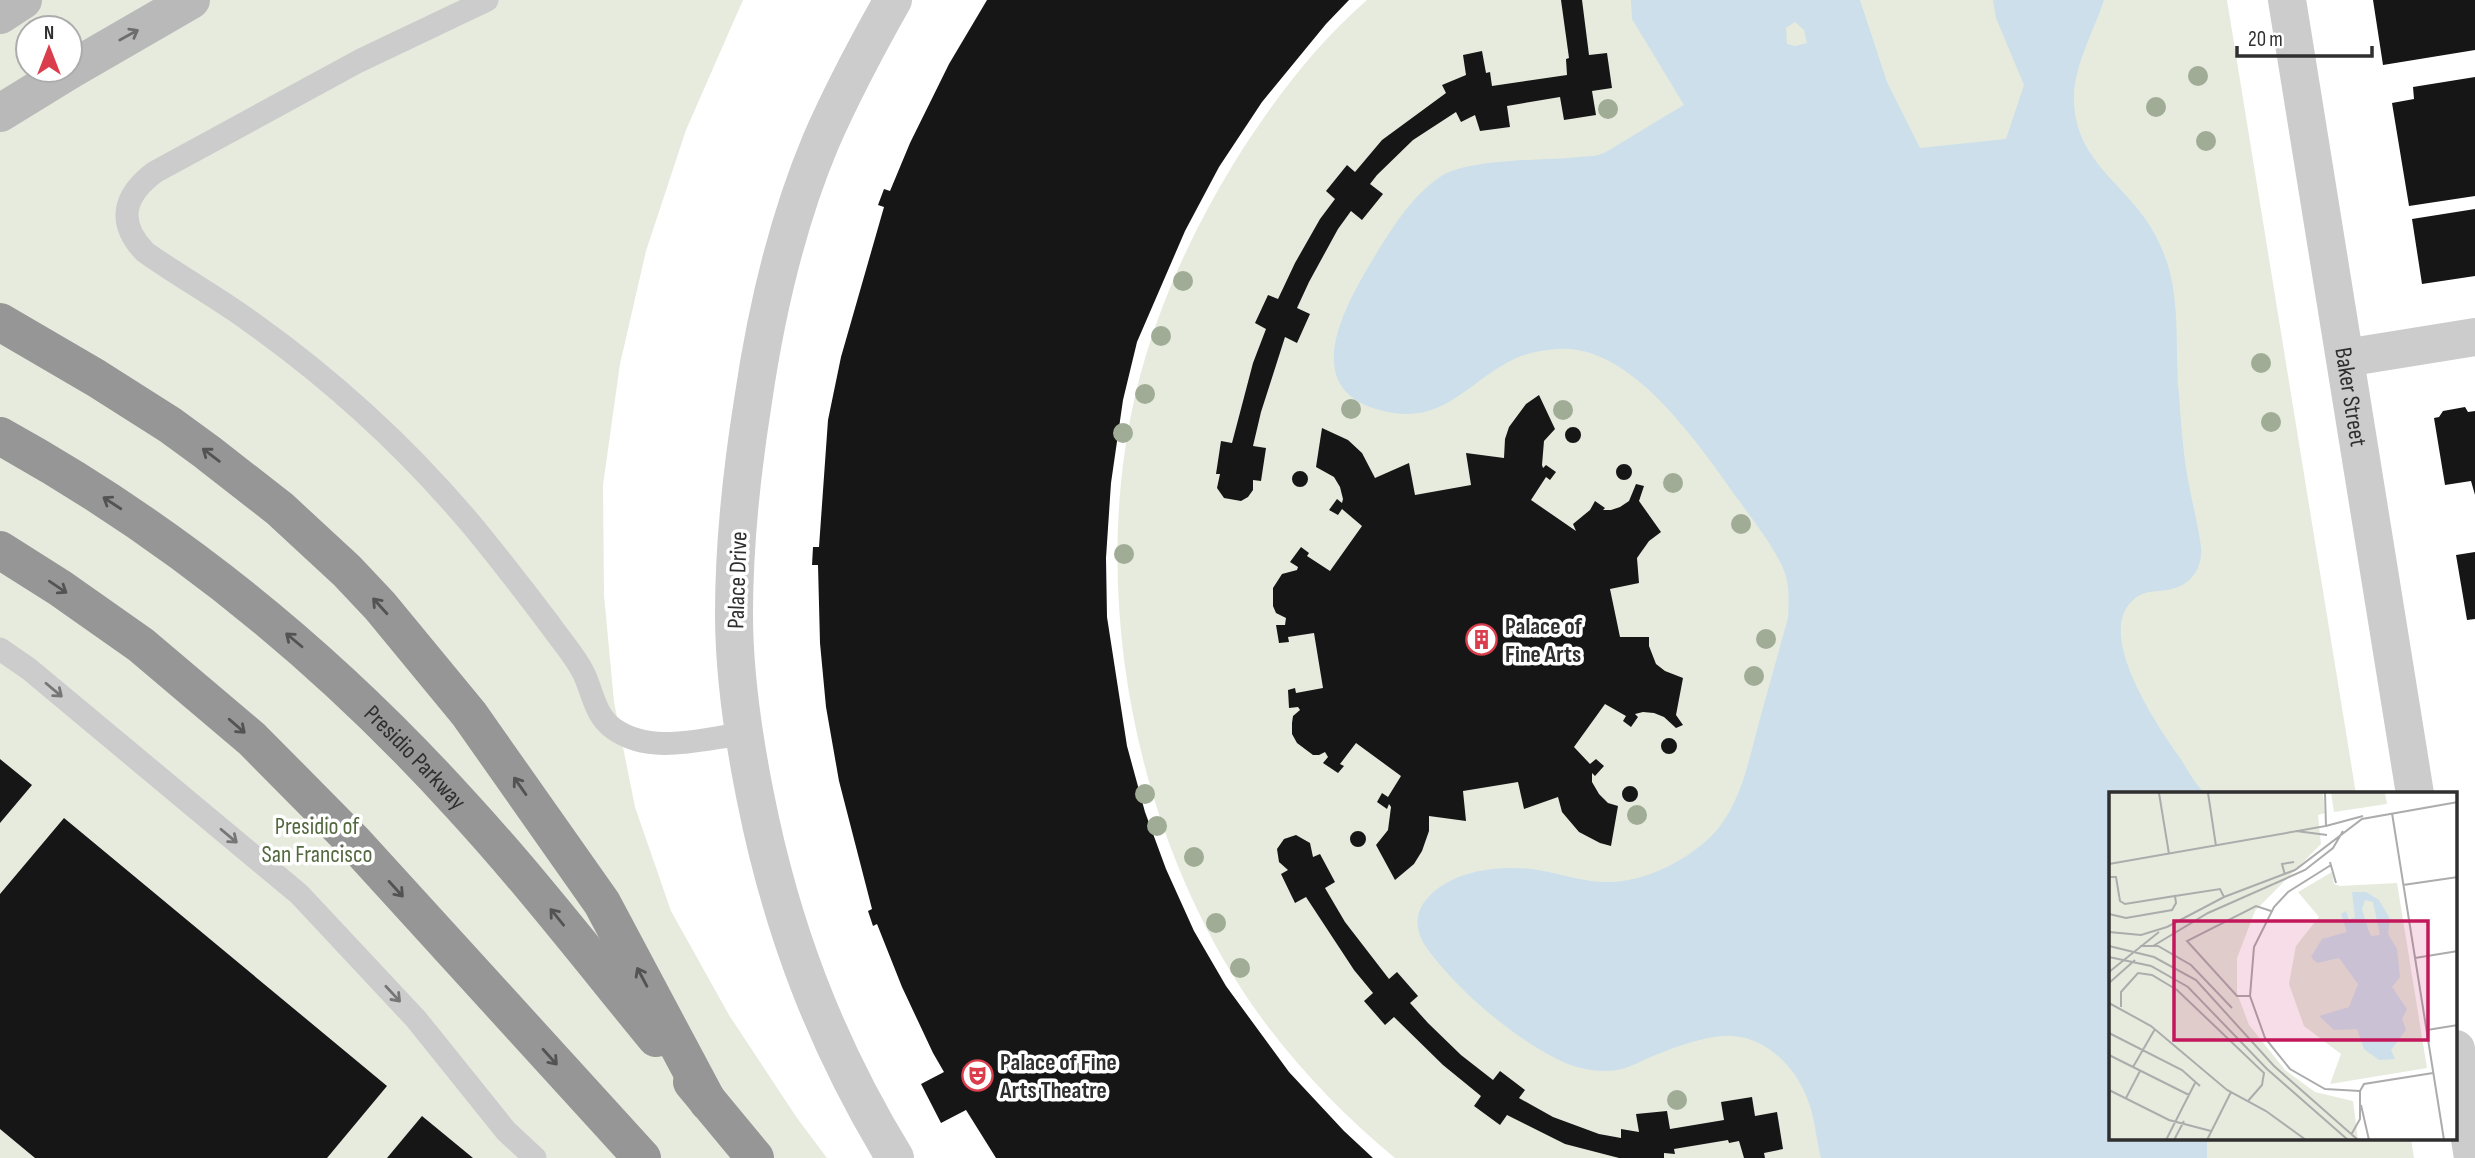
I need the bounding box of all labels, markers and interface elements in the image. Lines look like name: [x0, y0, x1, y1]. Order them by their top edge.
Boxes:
north arrow: [14, 14, 84, 84]
scale bar: [2237, 14, 2372, 58]
text: N: [44, 22, 54, 45]
text: 20 m: [2248, 27, 2283, 52]
one-way arrow: [118, 28, 139, 41]
street label: Baker Street: [2328, 345, 2373, 449]
one-way arrow: [202, 448, 221, 462]
one-way arrow: [103, 496, 123, 510]
street label: Palace Drive: [721, 531, 754, 629]
one-way arrow: [48, 579, 67, 594]
one-way arrow: [372, 597, 388, 615]
place label: Palace of Fine Arts: [1505, 612, 1583, 669]
building icon: Palace of Fine Arts: [1465, 623, 1499, 657]
one-way arrow: [285, 632, 303, 648]
one-way arrow: [45, 683, 63, 698]
street label: Presidio Parkway: [358, 699, 472, 816]
one-way arrow: [228, 718, 246, 734]
one-way arrow: [513, 777, 527, 796]
inset map: [2109, 792, 2458, 1140]
park label: Presidio of San Francisco: [262, 812, 372, 869]
one-way arrow: [220, 828, 238, 844]
one-way arrow: [388, 880, 404, 898]
one-way arrow: [549, 909, 565, 927]
one-way arrow: [635, 967, 648, 988]
one-way arrow: [384, 985, 401, 1002]
one-way arrow: [541, 1047, 557, 1065]
place label: Palace of Fine Arts Theatre: [999, 1048, 1117, 1105]
theatre icon: Palace of Fine Arts Theatre: [960, 1059, 994, 1093]

